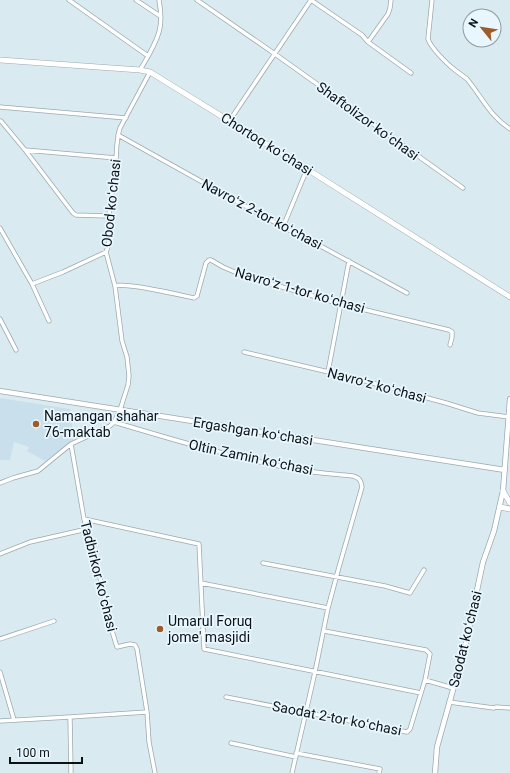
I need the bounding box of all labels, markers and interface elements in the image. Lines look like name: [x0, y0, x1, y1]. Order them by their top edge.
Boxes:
north arrow: [462, 8, 502, 48]
text: N: [466, 16, 481, 30]
street label: Shaftolizor koʻchasi: [314, 79, 422, 163]
street label: Chortoq koʻchasi: [218, 109, 316, 179]
street label: Obod koʻchasi: [98, 158, 124, 248]
street label: Navroʻz 2-tor koʻchasi: [199, 175, 325, 253]
street label: Navroʻz 1-tor koʻchasi: [233, 264, 367, 316]
street label: Navroʻz koʻchasi: [326, 364, 428, 406]
place label: Namangan shahar 76-maktab: [44, 408, 159, 440]
street label: Ergashgan koʻchasi: [192, 414, 314, 448]
marker: Namangan shahar 76-maktab: [31, 419, 41, 429]
street label: Oltin Zamin koʻchasi: [187, 436, 315, 478]
street label: Tadbirkor koʻchasi: [77, 519, 121, 633]
street label: Saodat koʻchasi: [445, 589, 485, 689]
place label: Umarul Foruq jome' masjidi: [167, 613, 252, 645]
marker: Umarul Foruq jome' masjidi: [155, 624, 165, 634]
street label: Saodat 2-tor koʻchasi: [271, 698, 403, 738]
scale bar: [10, 739, 82, 765]
text: 100 m: [16, 746, 50, 760]

